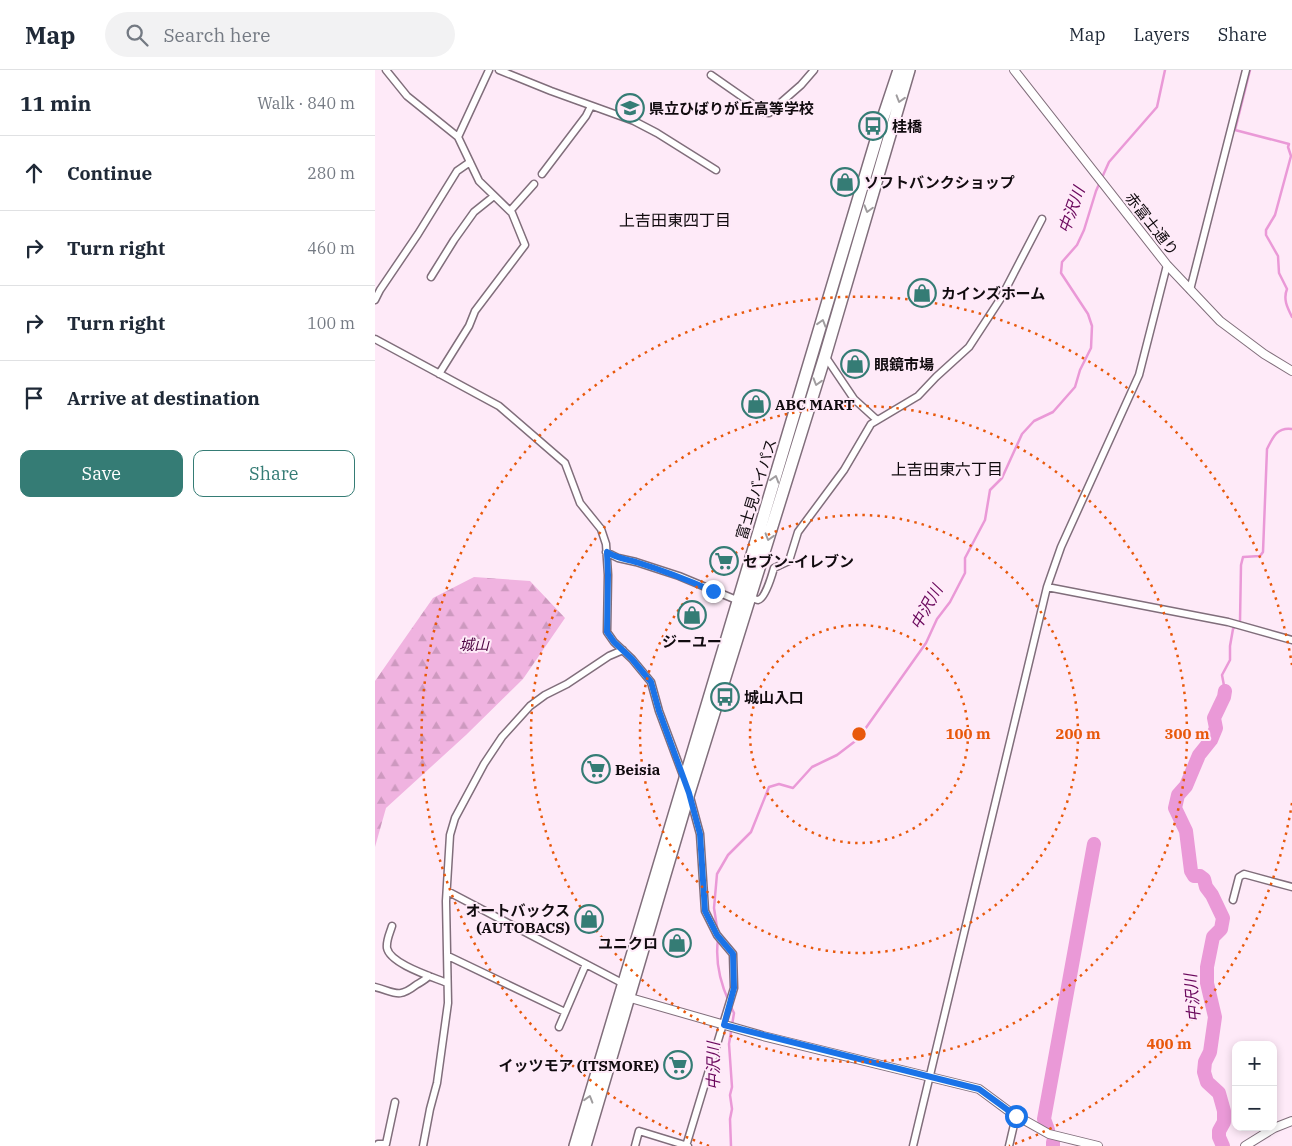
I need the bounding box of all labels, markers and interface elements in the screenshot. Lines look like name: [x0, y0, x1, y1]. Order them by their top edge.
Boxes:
search box: [105, 12, 455, 57]
text: Map: [25, 19, 75, 51]
icon: search: [123, 21, 151, 49]
text: Search here: [163, 23, 270, 47]
text: Map: [1069, 23, 1106, 46]
text: Layers: [1134, 23, 1190, 46]
text: Share: [1218, 23, 1267, 46]
text: 11 min: [20, 89, 91, 117]
text: Walk · 840 m: [257, 93, 355, 113]
school or university icon: 県立ひばりが丘高等学校: [615, 93, 645, 123]
one-way arrow: [895, 95, 905, 103]
place label: 県立ひばりが丘高等学校: [649, 99, 814, 118]
bus stop icon: 桂橋: [858, 111, 888, 141]
place label: 桂橋: [892, 117, 923, 136]
icon: ahead: [20, 159, 48, 187]
text: Continue: [67, 161, 152, 185]
text: 280 m: [307, 163, 355, 183]
shop icon: ソフトバンクショップ: [830, 167, 860, 197]
place label: ソフトバンクショップ: [864, 173, 1015, 192]
water label: 中沢川: [1053, 182, 1089, 236]
street label: 赤富士通り: [1121, 189, 1183, 259]
one-way arrow: [863, 204, 873, 213]
district label: 上吉田東四丁目: [619, 210, 731, 230]
icon: right: [20, 234, 48, 262]
text: Turn right: [67, 236, 165, 260]
text: 460 m: [307, 238, 355, 258]
shop icon: カインズホーム: [907, 278, 937, 308]
place label: カインズホーム: [941, 284, 1045, 303]
icon: right: [20, 309, 48, 337]
text: Turn right: [67, 311, 165, 335]
text: 100 m: [307, 313, 355, 333]
one-way arrow: [816, 319, 826, 328]
shop icon: 眼鏡市場: [840, 349, 870, 379]
place label: 眼鏡市場: [874, 355, 934, 374]
one-way arrow: [813, 377, 823, 385]
icon: arrive: [20, 384, 48, 412]
text: Arrive at destination: [67, 386, 260, 410]
shop icon: ABC MART: [741, 389, 771, 419]
place label: ABC MART: [775, 395, 855, 414]
street label: 富士見バイパス: [732, 436, 780, 542]
button: Save: [20, 450, 183, 497]
button: Share: [193, 450, 355, 497]
district label: 上吉田東六丁目: [891, 459, 1003, 479]
one-way arrow: [769, 475, 779, 483]
one-way arrow: [765, 532, 775, 541]
supermarket icon: セブン-イレブン: [709, 546, 739, 576]
place label: セブン-イレブン: [743, 552, 854, 571]
water label: 中沢川: [906, 579, 947, 633]
route end: [702, 580, 725, 603]
shop icon: ジーユー: [677, 600, 707, 630]
place label: ジーユー: [662, 632, 722, 651]
park label: 城山: [459, 635, 490, 654]
bus stop icon: 城山入口: [710, 682, 740, 712]
place label: 城山入口: [744, 688, 804, 707]
text: 100 m: [945, 724, 991, 743]
text: 200 m: [1055, 724, 1101, 743]
text: 300 m: [1164, 724, 1210, 743]
centre of rings: [850, 725, 868, 743]
supermarket icon: Beisia: [581, 754, 611, 784]
place label: Beisia: [615, 760, 661, 779]
place label: オートバックス (AUTOBACS): [465, 901, 570, 937]
shop icon: オートバックス (AUTOBACS): [574, 904, 604, 934]
shop icon: ユニクロ: [662, 928, 692, 958]
place label: ユニクロ: [598, 934, 658, 953]
water label: 中沢川: [1180, 971, 1204, 1023]
text: 400 m: [1146, 1034, 1192, 1053]
water label: 中沢川: [703, 1040, 723, 1090]
map controls: [1232, 1041, 1277, 1131]
button: +: [1232, 1041, 1277, 1086]
supermarket icon: イッツモア (ITSMORE): [663, 1050, 693, 1080]
place label: イッツモア (ITSMORE): [498, 1056, 659, 1075]
button: −: [1232, 1086, 1277, 1131]
one-way arrow: [584, 1096, 594, 1104]
route start: [1005, 1105, 1028, 1128]

